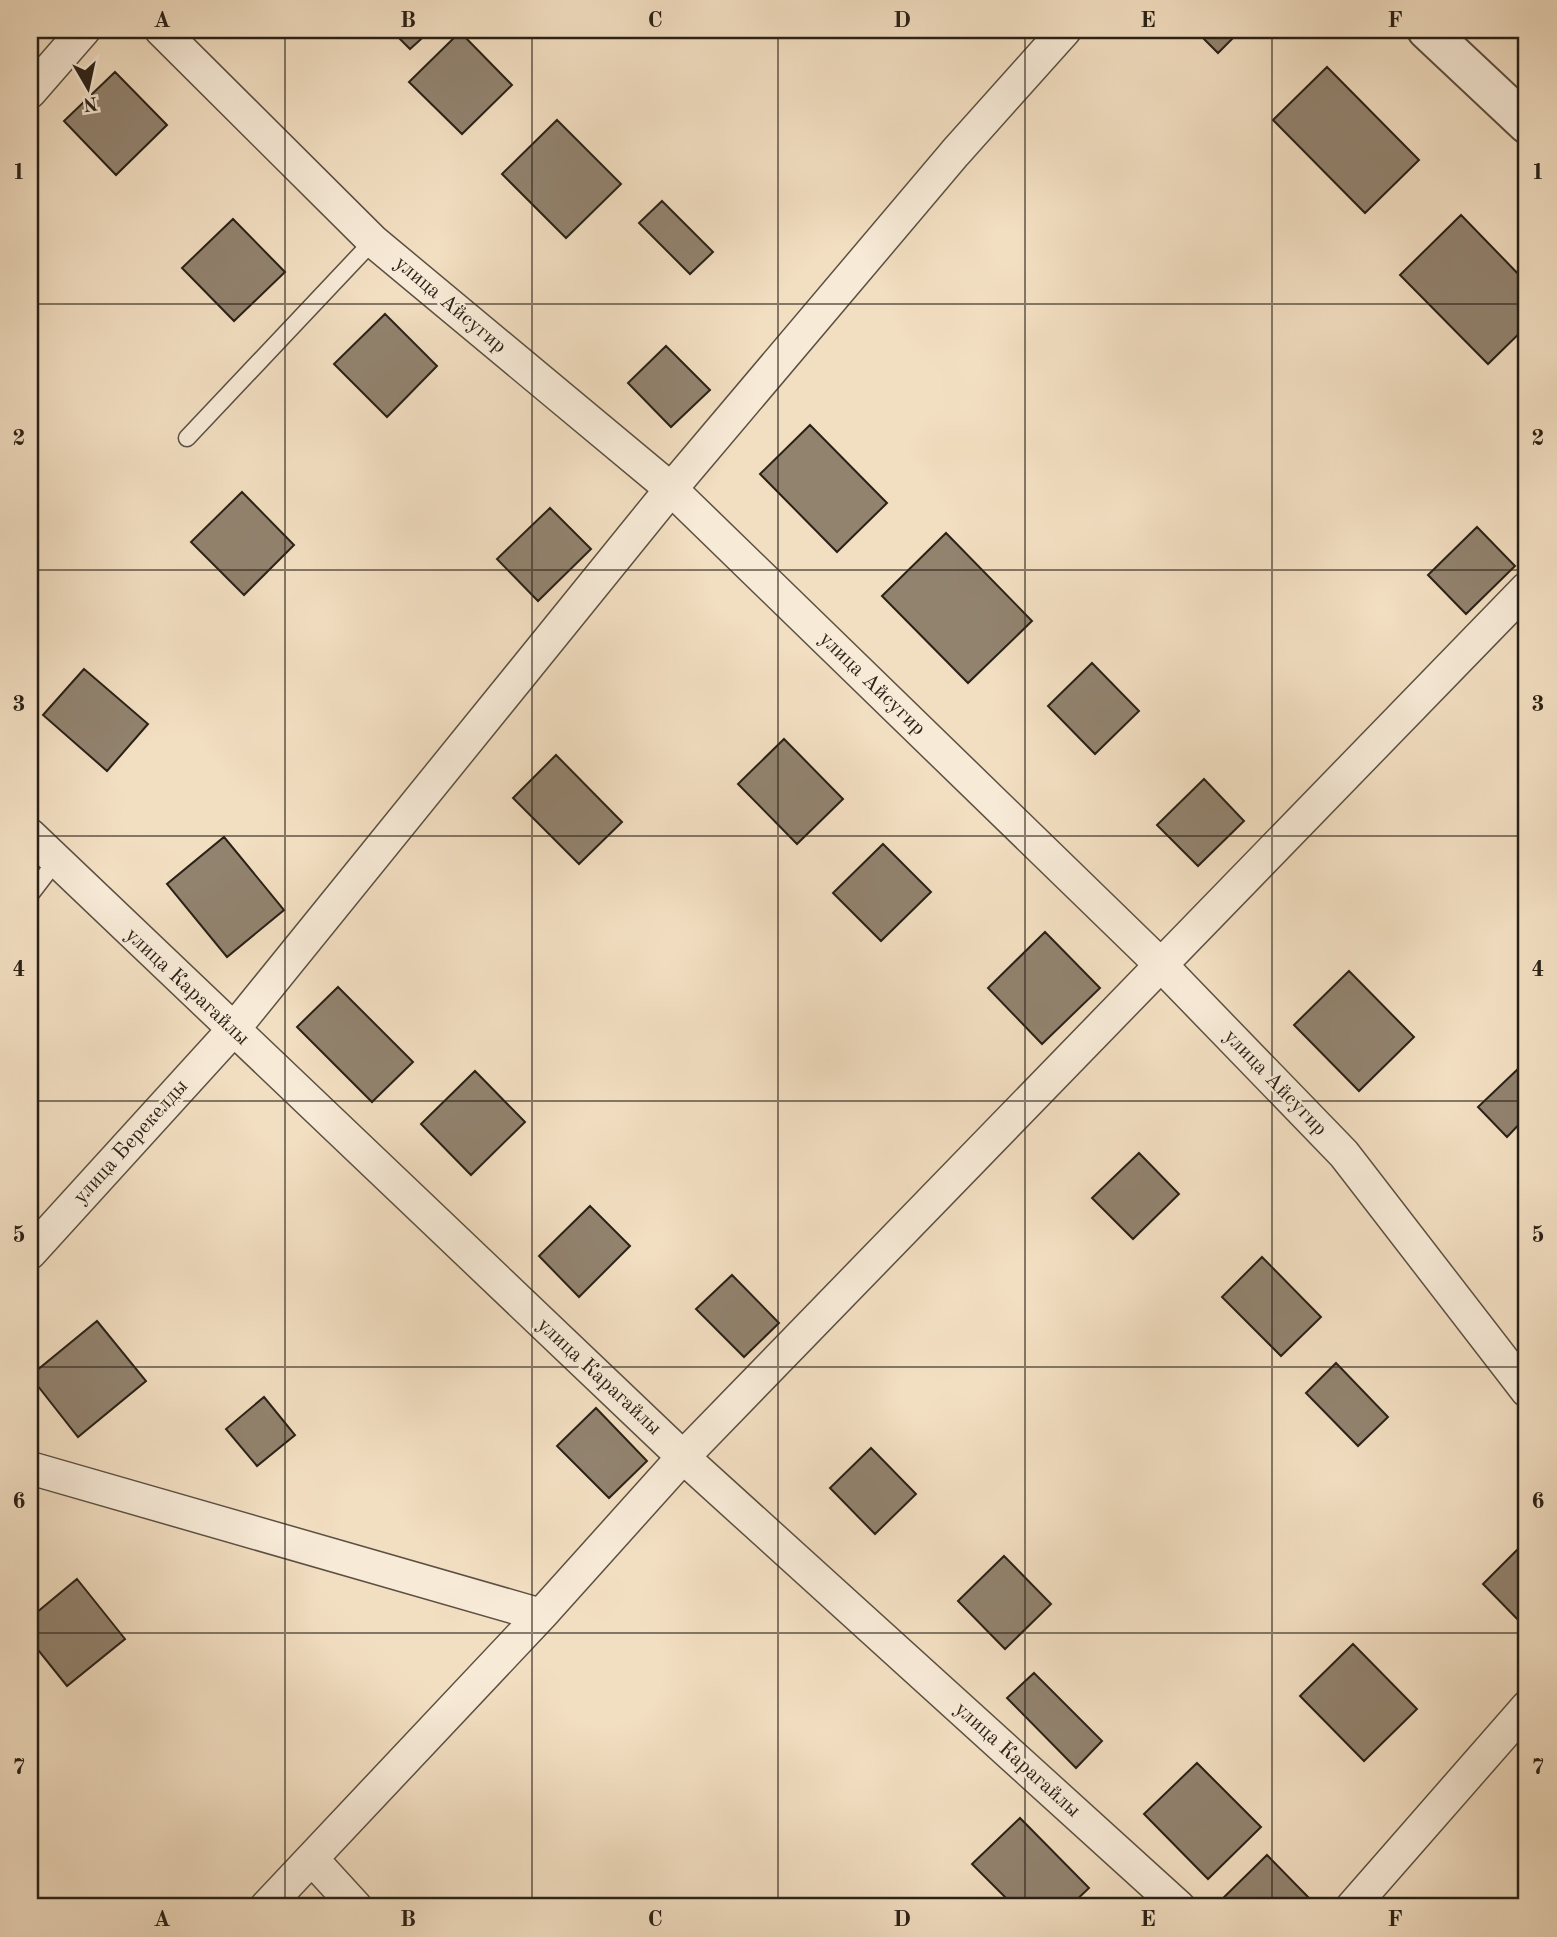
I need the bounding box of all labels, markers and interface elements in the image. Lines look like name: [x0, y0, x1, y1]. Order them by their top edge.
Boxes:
text: A: [153, 9, 171, 32]
text: B: [400, 9, 416, 32]
text: C: [647, 9, 663, 32]
text: D: [893, 9, 911, 32]
text: E: [1140, 9, 1156, 32]
text: F: [1387, 9, 1403, 32]
north arrow: [52, 52, 122, 122]
text: N: [81, 92, 99, 113]
text: 1: [12, 161, 26, 184]
text: 1: [1531, 161, 1545, 184]
street label: улица Айсугир: [390, 252, 510, 358]
text: 2: [12, 427, 26, 450]
text: 2: [1531, 427, 1545, 450]
street label: улица Айсугир: [815, 628, 929, 740]
text: 3: [12, 693, 26, 716]
text: 3: [1531, 693, 1545, 716]
street label: улица Карагайлы: [121, 924, 253, 1050]
text: 4: [12, 958, 26, 981]
text: 4: [1531, 958, 1545, 981]
street label: улица Айсугир: [1219, 1026, 1331, 1140]
street label: улица Берекелды: [70, 1076, 192, 1208]
text: 5: [12, 1224, 26, 1247]
text: 5: [1531, 1224, 1545, 1247]
street label: улица Карагайлы: [533, 1314, 665, 1440]
text: 6: [12, 1490, 26, 1513]
text: 6: [1531, 1490, 1545, 1513]
street label: улица Карагайлы: [950, 1698, 1084, 1822]
text: 7: [12, 1756, 26, 1779]
text: 7: [1531, 1756, 1545, 1779]
text: A: [153, 1908, 171, 1931]
text: B: [400, 1908, 416, 1931]
text: C: [647, 1908, 663, 1931]
text: D: [893, 1908, 911, 1931]
text: E: [1140, 1908, 1156, 1931]
text: F: [1387, 1908, 1403, 1931]

